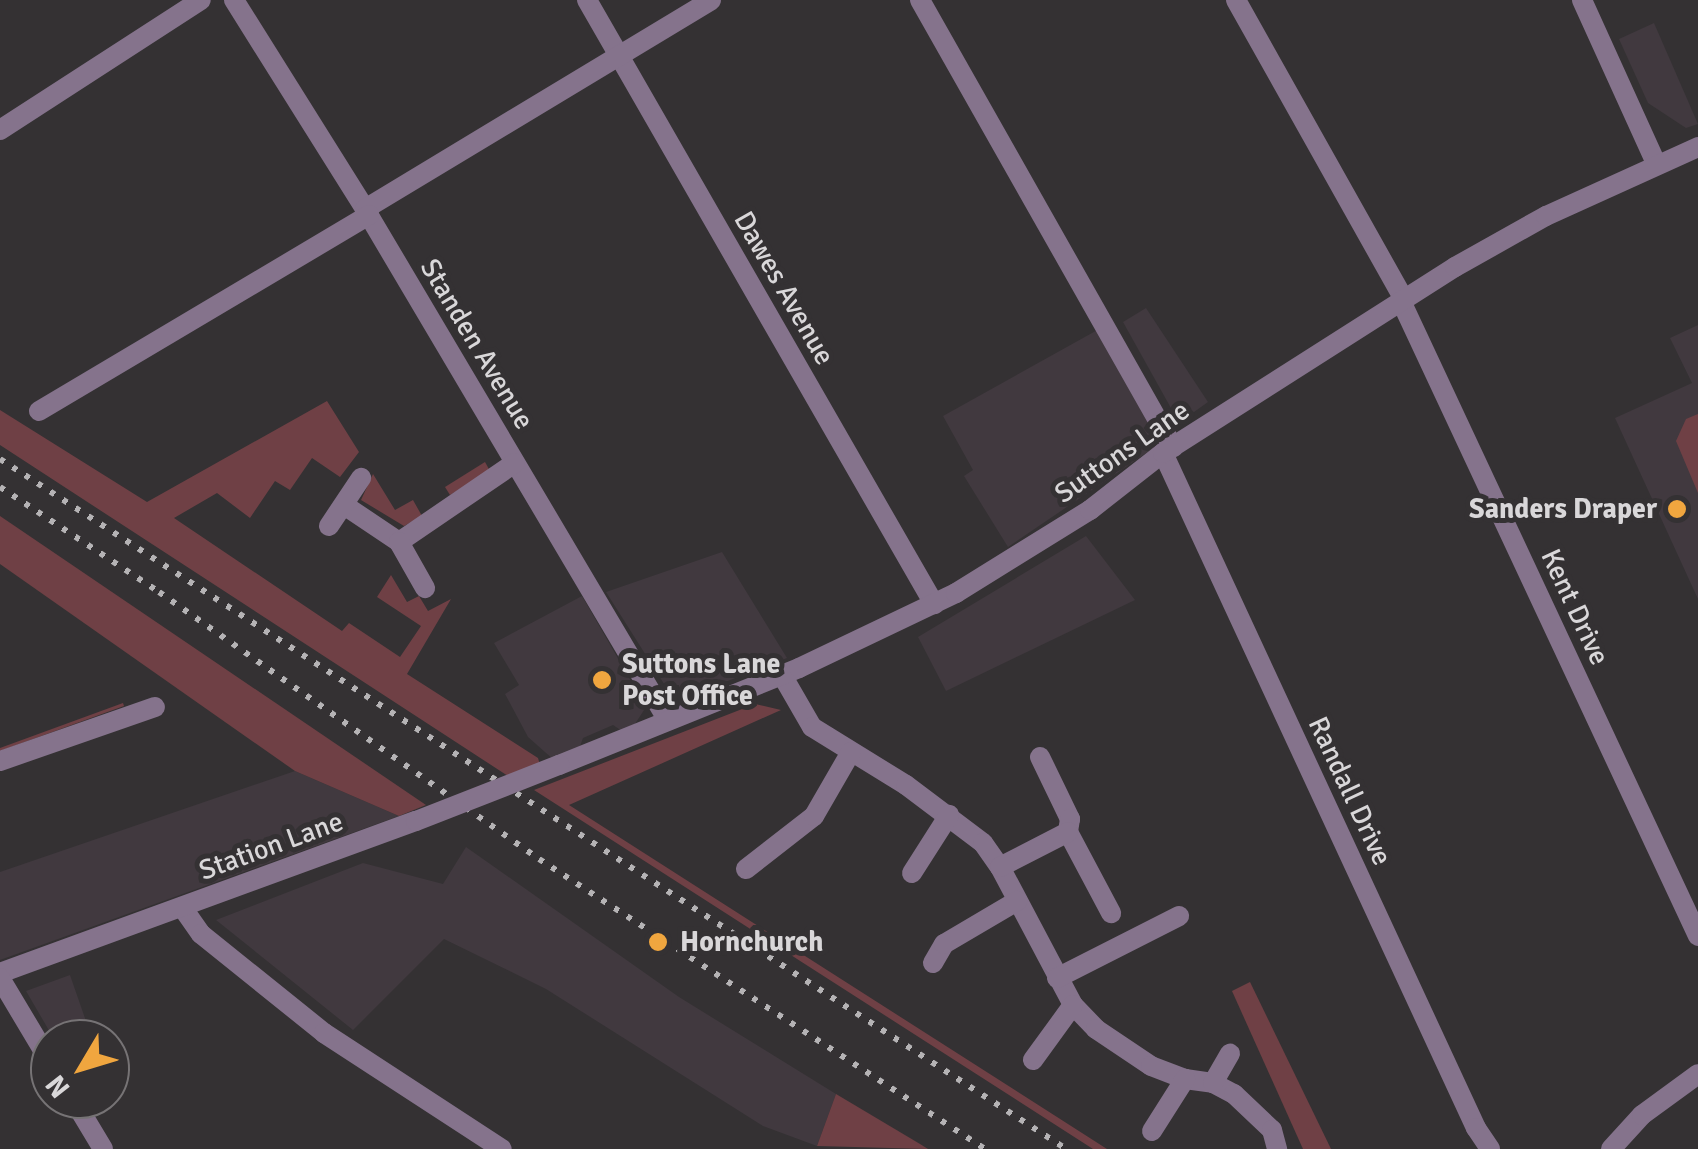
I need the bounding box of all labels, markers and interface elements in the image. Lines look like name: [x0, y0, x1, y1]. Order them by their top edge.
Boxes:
street label: Dawes Avenue: [727, 205, 841, 371]
street label: Standen Avenue: [413, 253, 541, 435]
street label: Suttons Lane: [1048, 393, 1196, 511]
place label: Sanders Draper: [1469, 492, 1657, 526]
marker: Sanders Draper: [1666, 498, 1688, 520]
street label: Kent Drive: [1534, 544, 1616, 670]
place label: Suttons Lane Post Office: [622, 647, 780, 713]
marker: Suttons Lane Post Office: [591, 669, 613, 691]
street label: Randall Drive: [1301, 711, 1399, 871]
street label: Station Lane: [194, 804, 348, 888]
place label: Hornchurch: [680, 925, 823, 959]
marker: Hornchurch: [645, 929, 671, 955]
north arrow: [30, 1019, 130, 1119]
text: N: [39, 1068, 77, 1104]

